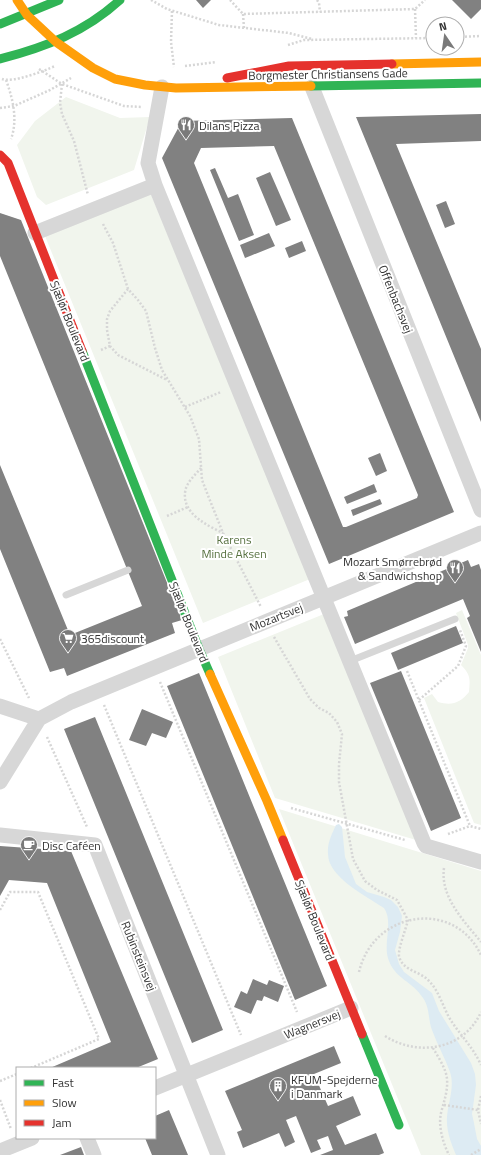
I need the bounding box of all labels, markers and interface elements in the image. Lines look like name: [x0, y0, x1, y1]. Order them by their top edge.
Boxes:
north arrow: [425, 16, 465, 56]
text: N: [437, 18, 448, 35]
street label: Borgmester Christiansens Gade: [248, 63, 408, 85]
restaurant icon: Dilans Pizza: [176, 115, 196, 140]
place label: Dilans Pizza: [199, 116, 260, 135]
street label: Offenbachsvej: [374, 262, 418, 336]
street label: Sjælør Boulevard: [45, 278, 95, 364]
park label: Karens Minde Aksen: [201, 530, 267, 563]
place label: Mozart Smørrebrød & Sandwichshop: [343, 552, 442, 585]
restaurant icon: Mozart Smørrebrød & Sandwichshop: [445, 558, 465, 583]
street label: Sjælør Boulevard: [164, 579, 214, 665]
street label: Mozartsvej: [246, 598, 306, 636]
supermarket icon: 365discount: [58, 628, 78, 653]
place label: 365discount: [81, 629, 145, 648]
cafe icon: Disc Caféen: [19, 835, 39, 860]
place label: Disc Caféen: [42, 836, 101, 855]
street label: Sjælør Boulevard: [290, 877, 340, 963]
street label: Rubinsteinsvej: [116, 918, 162, 994]
street label: Wagnersvej: [281, 1004, 343, 1044]
legend: [16, 1067, 156, 1139]
place label: KFUM-Spejderne i Danmark: [291, 1070, 377, 1103]
text: Fast: [52, 1073, 75, 1092]
building icon: KFUM-Spejderne i Danmark: [268, 1076, 288, 1101]
text: Slow: [52, 1093, 77, 1112]
text: Jam: [52, 1113, 72, 1132]

